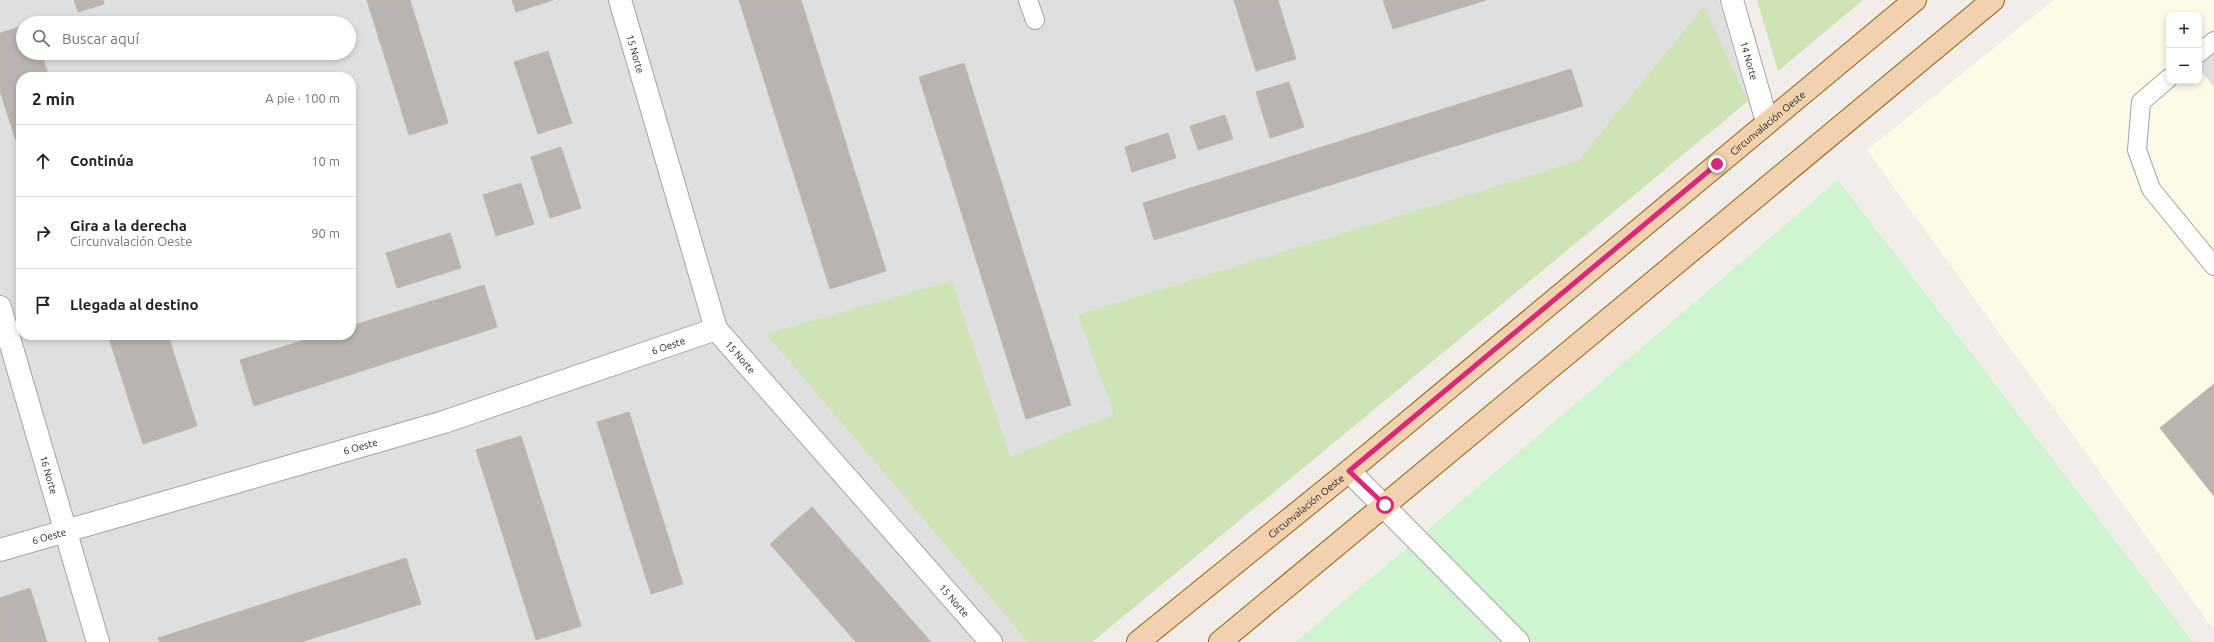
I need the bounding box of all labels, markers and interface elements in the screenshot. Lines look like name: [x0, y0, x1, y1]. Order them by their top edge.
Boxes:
map controls: [2166, 12, 2202, 84]
button: +: [2166, 12, 2202, 48]
search box: [16, 16, 356, 60]
icon: search: [30, 27, 52, 49]
text: Buscar aquí: [62, 30, 139, 47]
street label: 15 Norte: [625, 33, 647, 74]
street label: 14 Norte: [1739, 40, 1760, 81]
button: −: [2166, 48, 2202, 84]
street label: Circunvalación Oeste: [1728, 88, 1807, 157]
text: 2 min: [32, 89, 75, 108]
text: A pie · 100 m: [265, 91, 340, 105]
icon: ahead: [32, 150, 54, 172]
text: Continúa: [70, 152, 134, 169]
text: 10 m: [311, 154, 340, 168]
route end: [1708, 155, 1726, 173]
text: Gira a la derecha: [70, 217, 187, 234]
icon: right: [32, 222, 54, 244]
text: 90 m: [311, 226, 340, 240]
text: Circunvalación Oeste: [70, 234, 192, 248]
icon: arrive: [32, 294, 54, 316]
text: Llegada al destino: [70, 296, 199, 313]
street label: 6 Oeste: [650, 334, 687, 356]
street label: 15 Norte: [723, 338, 758, 376]
street label: 6 Oeste: [342, 436, 379, 456]
street label: 16 Norte: [38, 454, 60, 496]
street label: Circunvalación Oeste: [1266, 472, 1346, 540]
route start: [1376, 496, 1394, 514]
street label: 6 Oeste: [31, 526, 67, 546]
street label: 15 Norte: [937, 582, 972, 619]

